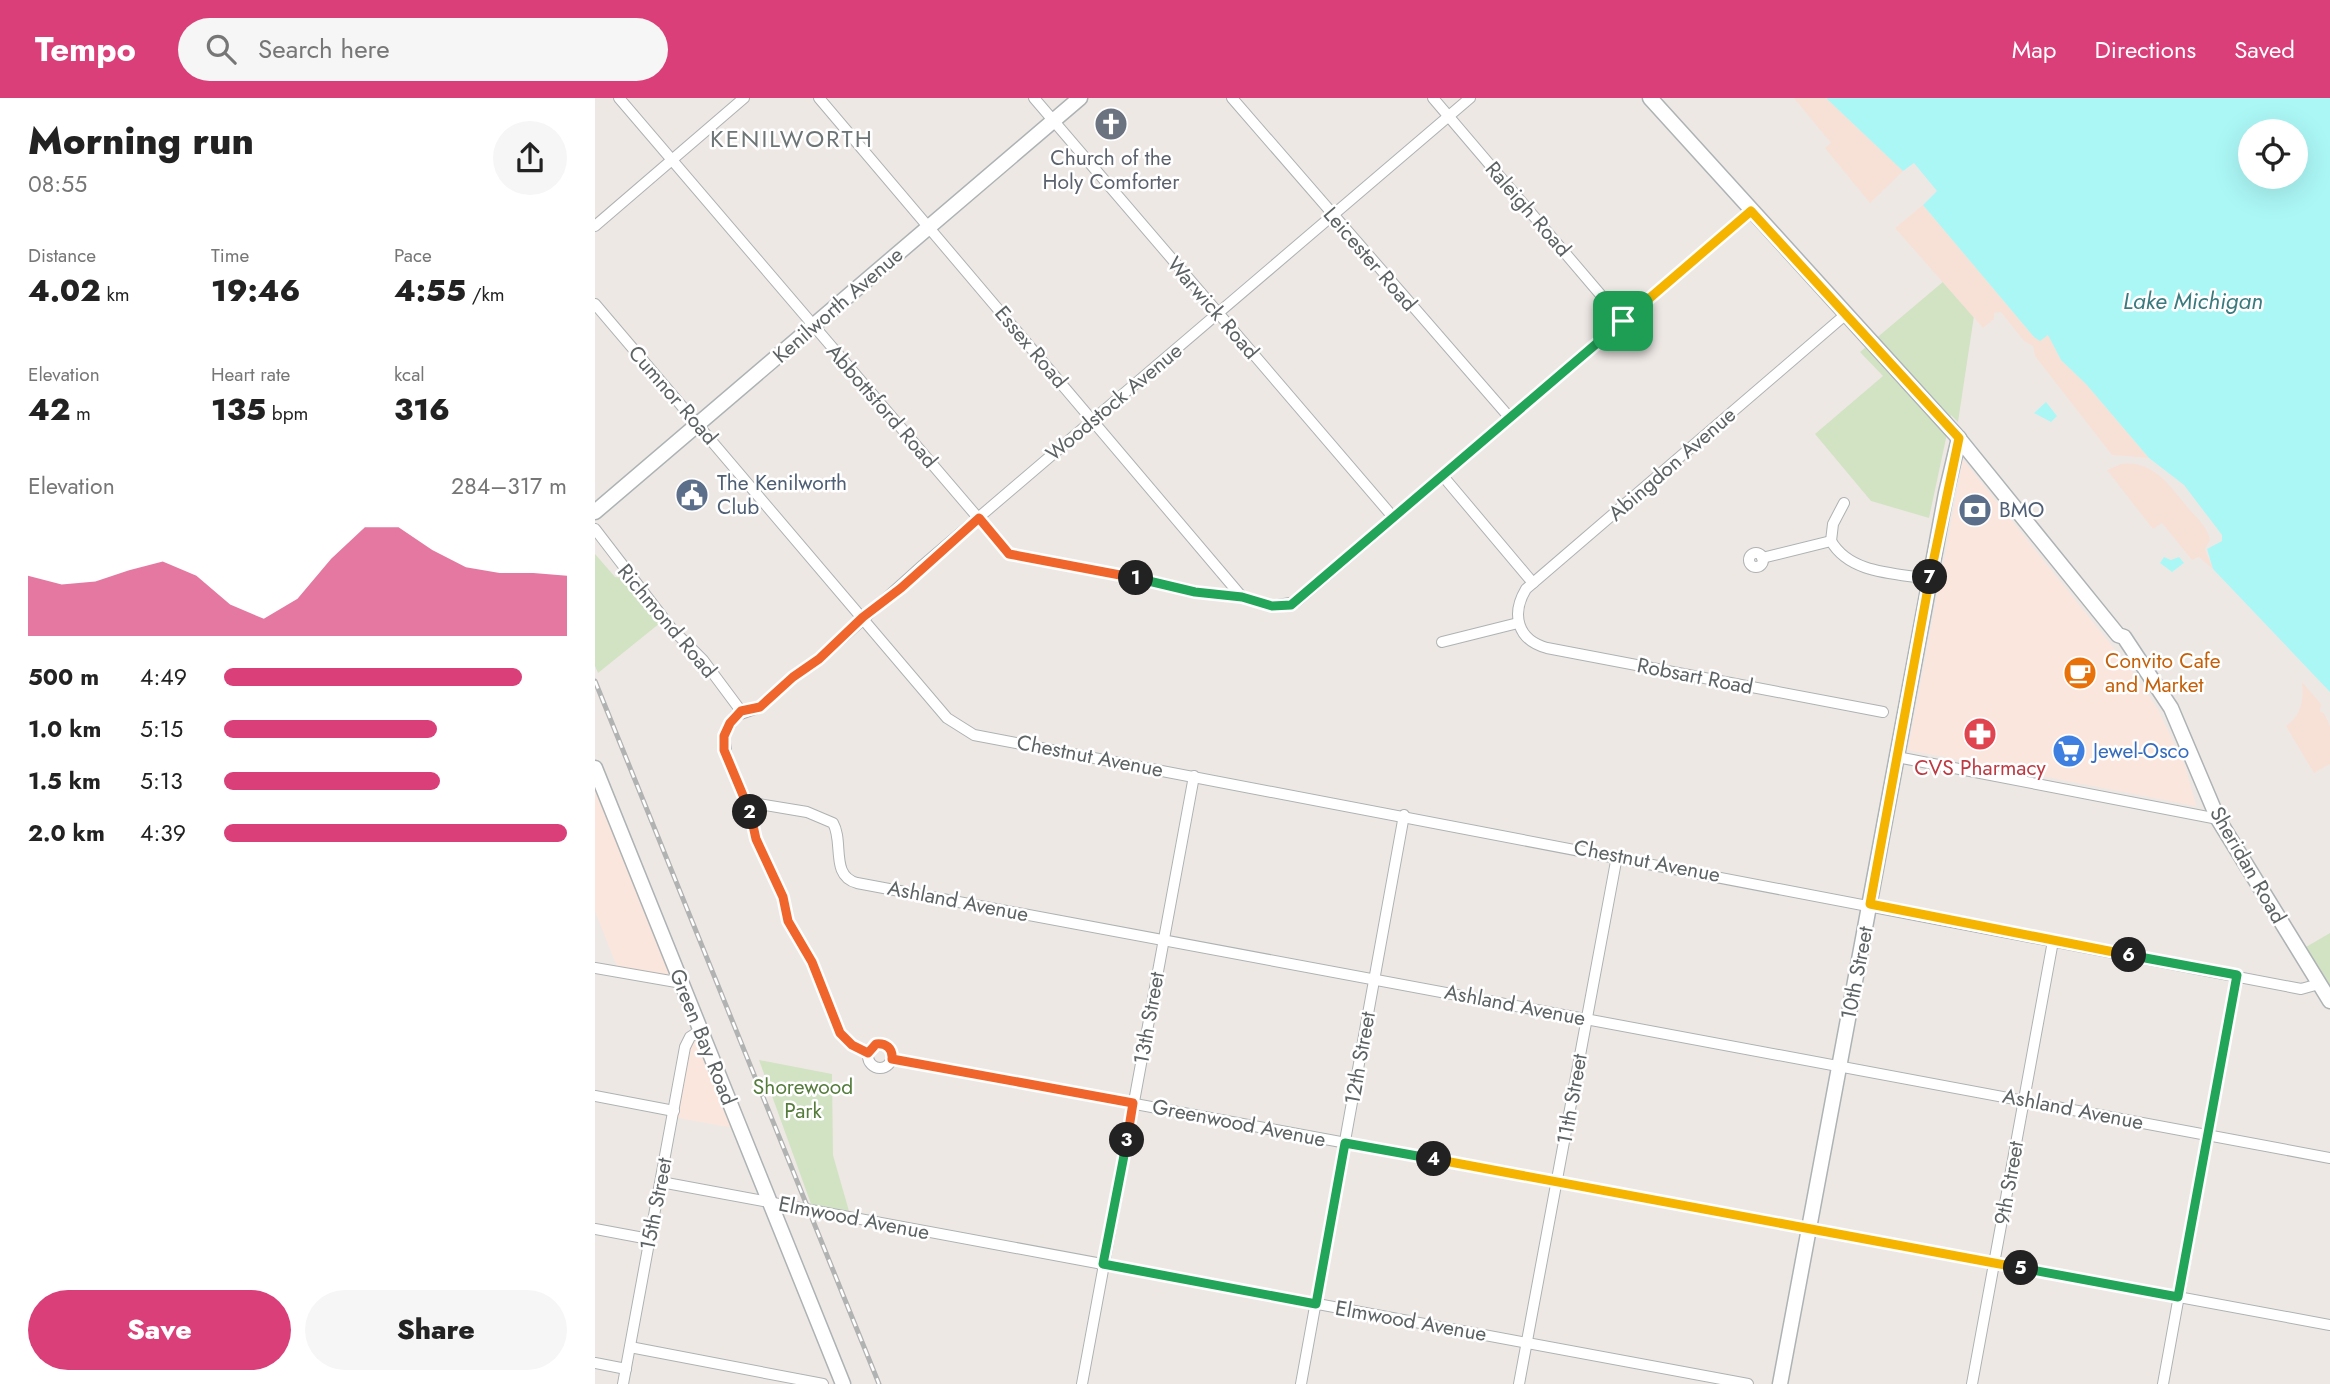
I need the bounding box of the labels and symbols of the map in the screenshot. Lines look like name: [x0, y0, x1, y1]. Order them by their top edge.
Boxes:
church icon: Church of the Holy Comforter: [1092, 105, 1130, 143]
district label: KENILWORTH: [710, 121, 874, 156]
place label: Church of the Holy Comforter: [1043, 143, 1180, 197]
street label: Raleigh Road: [1478, 155, 1578, 263]
street label: Leicester Road: [1316, 200, 1424, 318]
street label: Kenilworth Avenue: [766, 240, 910, 370]
street label: Warwick Road: [1160, 250, 1266, 366]
water label: Lake Michigan: [2123, 284, 2263, 318]
pin: [1593, 291, 1653, 351]
street label: Essex Road: [988, 299, 1074, 395]
street label: Woodstock Avenue: [1039, 336, 1189, 468]
street label: Abbottsford Road: [819, 337, 945, 475]
street label: Cumnor Road: [621, 339, 725, 451]
street label: Abingdon Avenue: [1602, 400, 1743, 528]
place label: The Kenilworth Club: [717, 468, 847, 522]
public building icon: The Kenilworth Club: [673, 476, 711, 514]
bank icon: BMO: [1956, 491, 1994, 529]
place label: BMO: [1999, 495, 2044, 525]
street label: Richmond Road: [610, 557, 724, 685]
pin: 1: [1119, 560, 1153, 596]
pin: 7: [1913, 560, 1947, 594]
place label: Convito Cafe and Market: [2105, 646, 2221, 700]
street label: Robsart Road: [1634, 650, 1756, 702]
cafe icon: Convito Cafe and Market: [2061, 654, 2099, 692]
pharmacy icon: CVS Pharmacy: [1961, 715, 1999, 753]
street label: Chestnut Avenue: [1014, 727, 1166, 785]
supermarket icon: Jewel-Osco: [2050, 732, 2088, 770]
place label: Jewel-Osco: [2090, 736, 2189, 766]
place label: CVS Pharmacy: [1914, 753, 2046, 783]
pin: 2: [733, 794, 767, 830]
street label: Sheridan Road: [2202, 801, 2294, 929]
street label: Chestnut Avenue: [1571, 832, 1723, 890]
street label: Ashland Avenue: [885, 873, 1031, 929]
street label: 10th Street: [1833, 924, 1881, 1022]
pin: 6: [2111, 938, 2147, 972]
street label: Green Bay Road: [662, 964, 744, 1110]
street label: 13th Street: [1126, 969, 1172, 1067]
street label: Ashland Avenue: [1442, 977, 1588, 1033]
street label: 12th Street: [1337, 1009, 1383, 1107]
street label: 11th Street: [1549, 1051, 1595, 1147]
park label: Shorewood Park: [753, 1072, 853, 1126]
street label: Ashland Avenue: [2000, 1081, 2146, 1137]
street label: Greenwood Avenue: [1150, 1091, 1329, 1155]
pin: 3: [1109, 1122, 1145, 1158]
street label: 9th Street: [1987, 1139, 2031, 1227]
pin: 4: [1417, 1142, 1451, 1176]
street label: 15th Street: [632, 1155, 680, 1253]
street label: Elmwood Avenue: [776, 1189, 932, 1247]
pin: 5: [2003, 1250, 2039, 1286]
street label: Elmwood Avenue: [1333, 1293, 1489, 1349]

